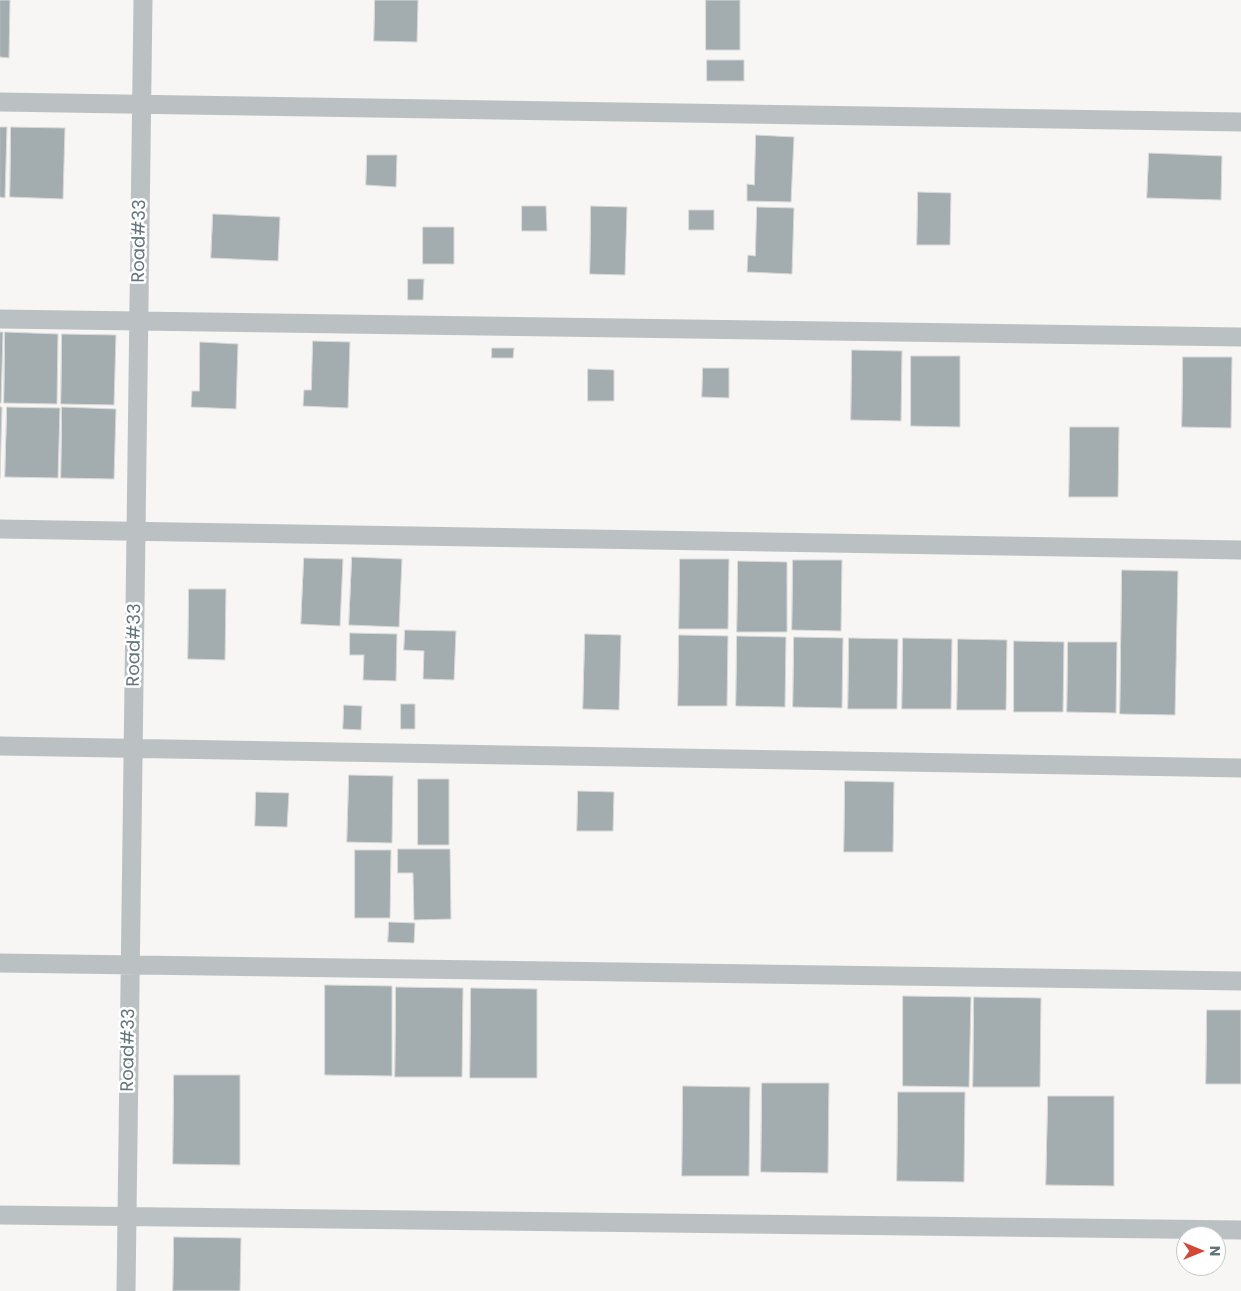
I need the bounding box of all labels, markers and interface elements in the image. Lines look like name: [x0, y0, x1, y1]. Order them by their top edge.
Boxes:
street label: Road#33: [128, 199, 152, 283]
street label: Road#33: [123, 603, 147, 687]
street label: Road#33: [117, 1008, 141, 1092]
north arrow: [1176, 1226, 1226, 1276]
text: N: [1205, 1246, 1225, 1256]

